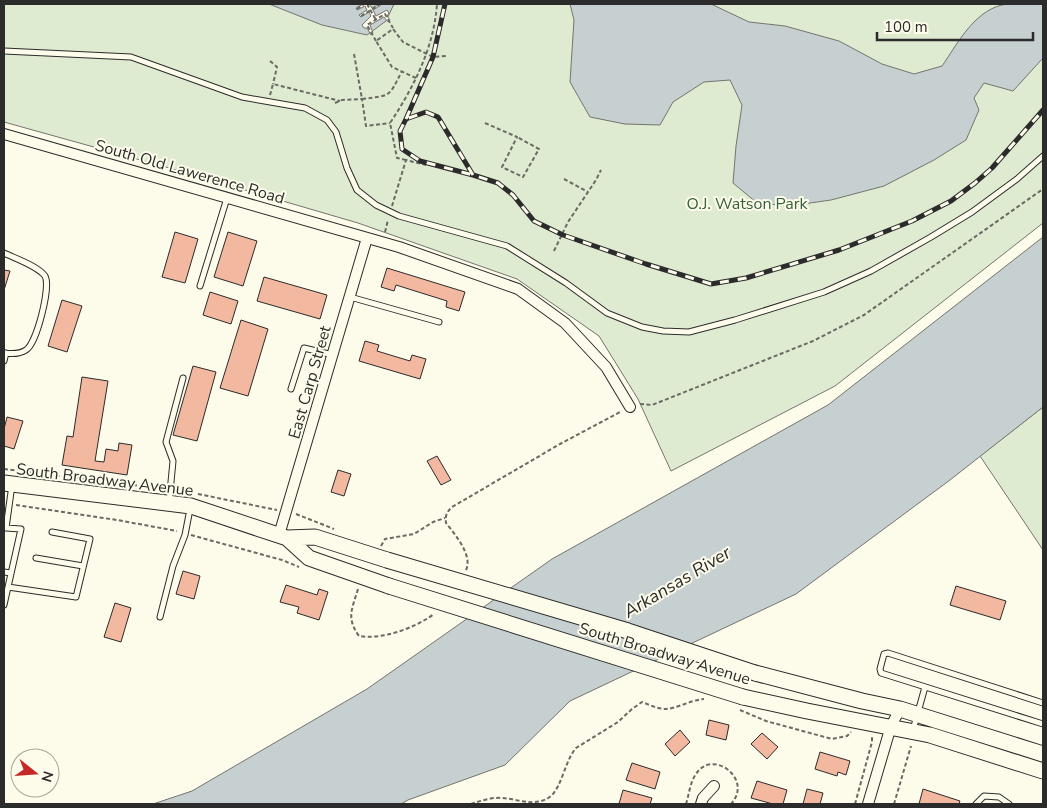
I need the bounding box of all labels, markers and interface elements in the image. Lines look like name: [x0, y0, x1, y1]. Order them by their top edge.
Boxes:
scale bar: [877, 10, 1033, 42]
text: 100 m: [884, 17, 928, 37]
street label: South Old Lawerence Road: [92, 134, 287, 210]
park label: O.J. Watson Park: [686, 193, 809, 215]
street label: East Carp Street: [283, 323, 337, 441]
street label: South Broadway Avenue: [15, 458, 195, 502]
water label: Arkansas River: [618, 540, 736, 624]
street label: South Broadway Avenue: [576, 617, 753, 691]
north arrow: [10, 748, 60, 798]
text: N: [36, 769, 58, 784]

